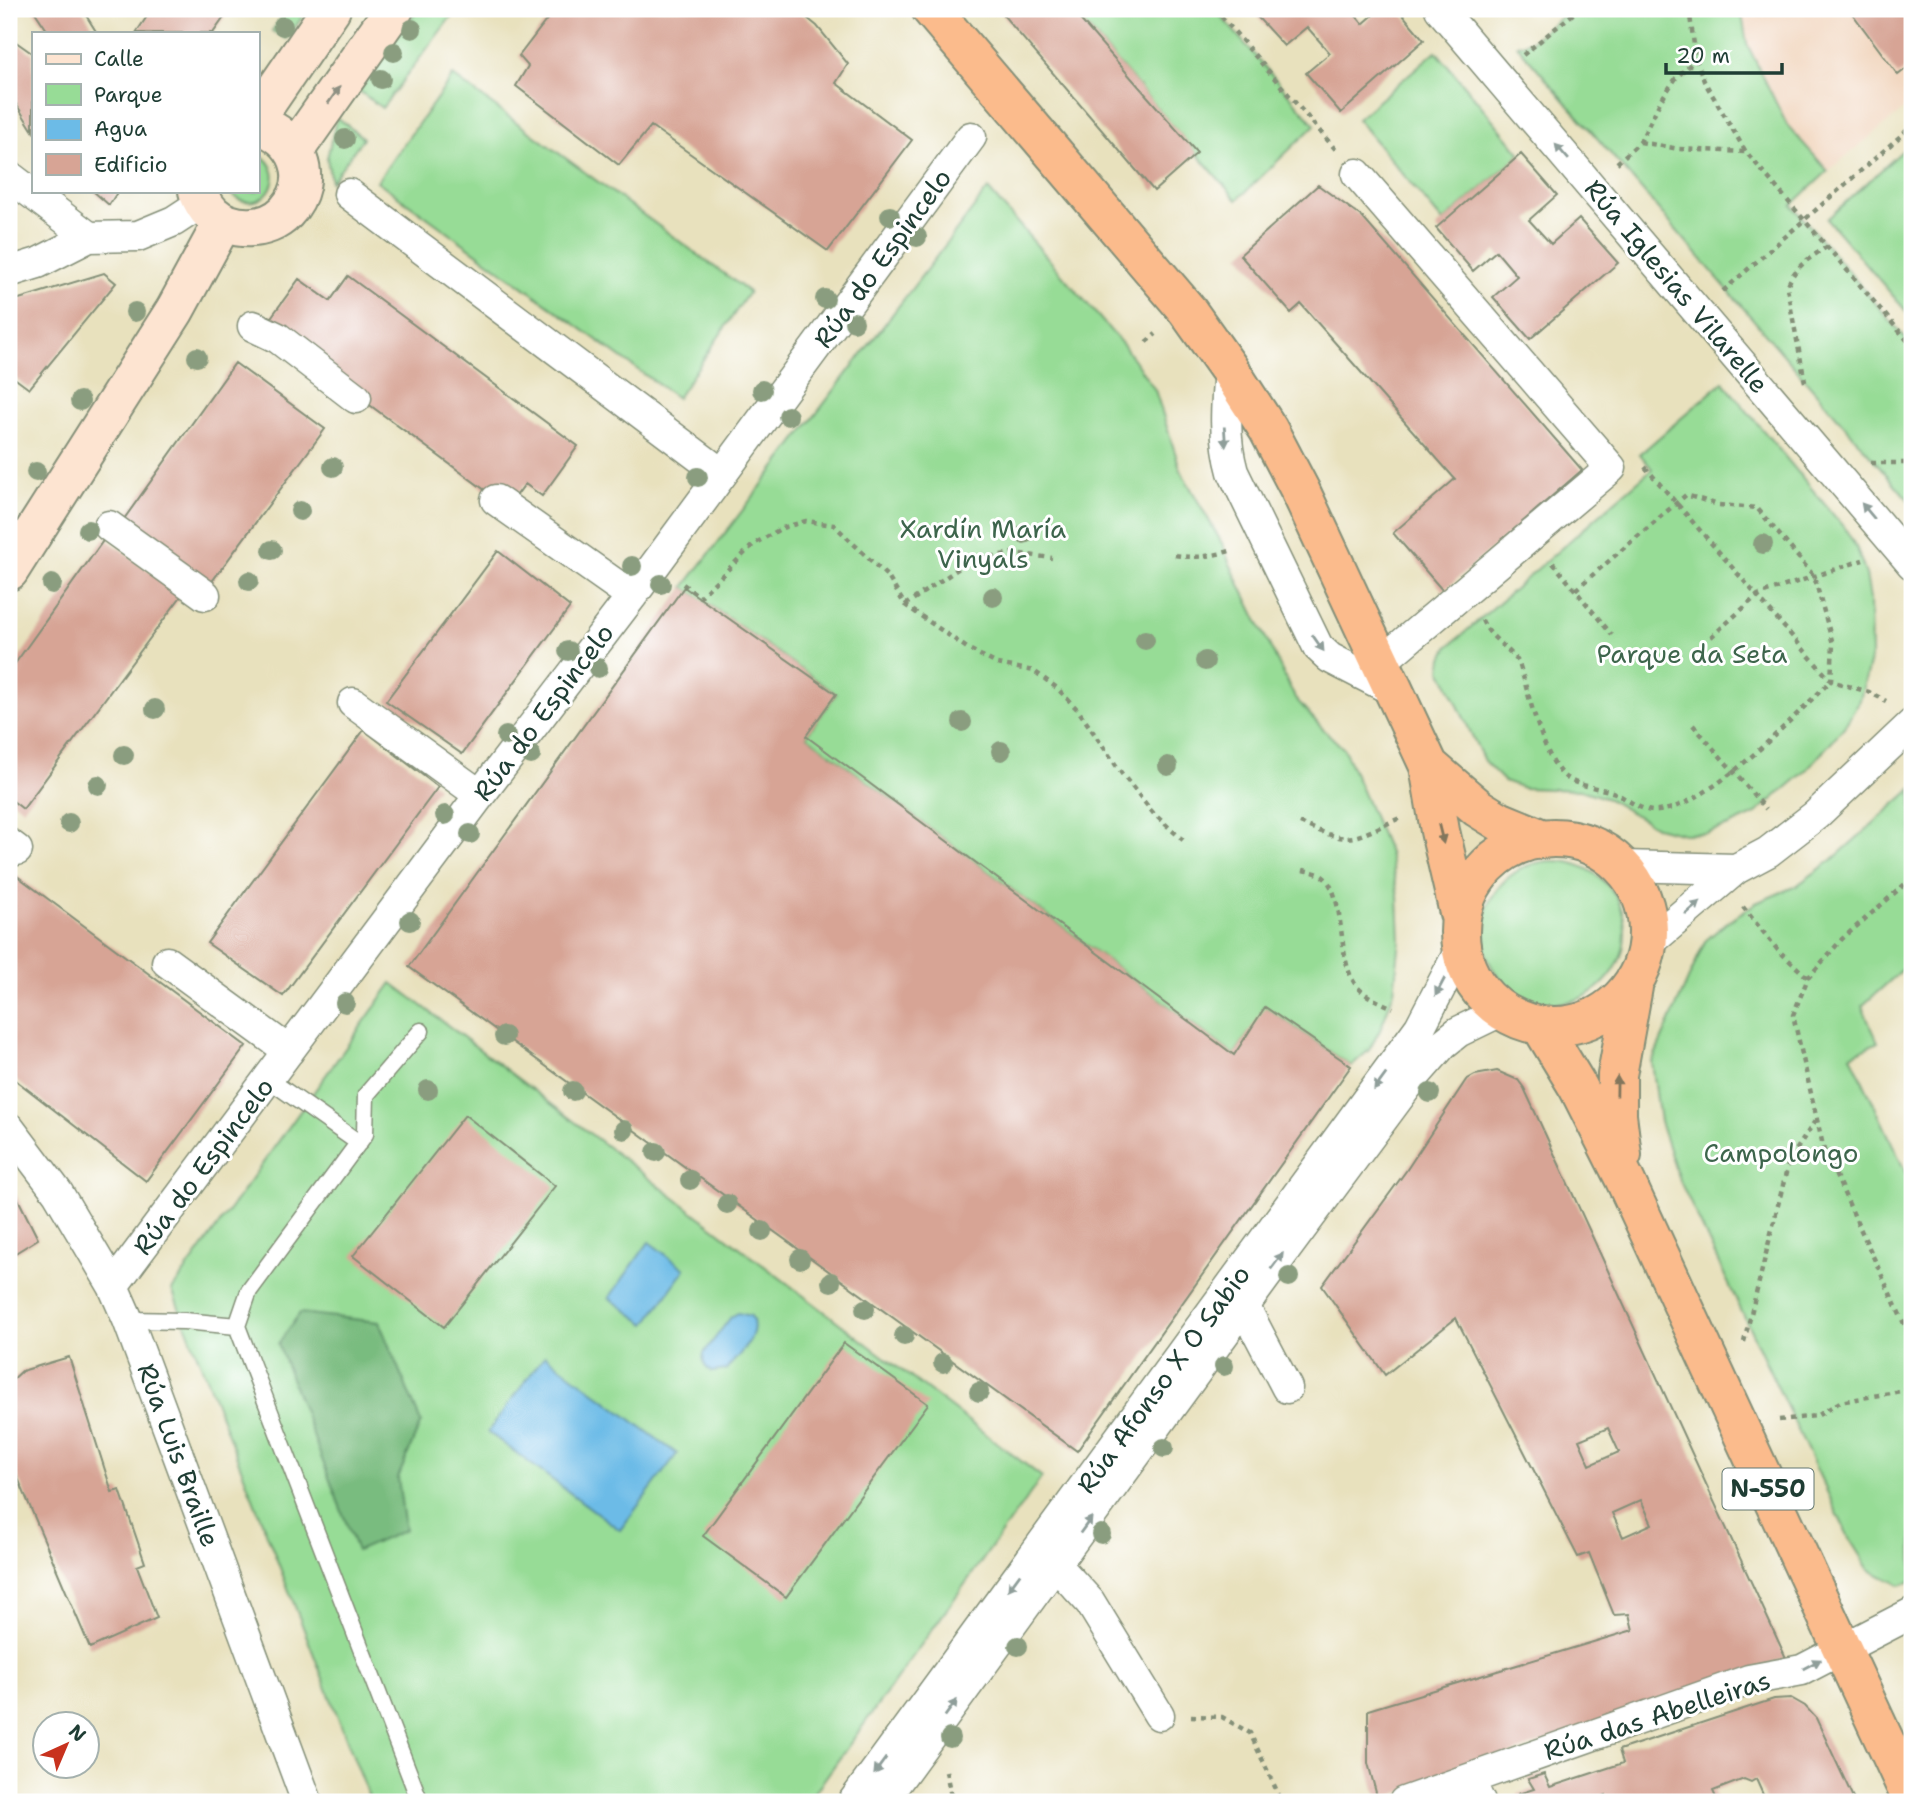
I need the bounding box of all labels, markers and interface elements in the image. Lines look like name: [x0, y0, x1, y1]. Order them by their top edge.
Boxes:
legend: [32, 32, 259, 192]
scale bar: [1666, 32, 1781, 76]
text: 20 m: [1676, 42, 1730, 70]
text: Calle: [94, 45, 144, 73]
text: Parque: [94, 81, 163, 109]
one-way arrow: [327, 86, 341, 104]
text: Agua: [94, 115, 147, 143]
one-way arrow: [1555, 143, 1570, 160]
text: Edificio: [94, 151, 167, 179]
street label: Rúa do Espincelo: [805, 161, 959, 355]
street label: Rúa Iglesias Vilarelle: [1577, 172, 1777, 400]
one-way arrow: [1220, 427, 1231, 449]
one-way arrow: [1861, 503, 1876, 520]
park label: Xardín María Vinyals: [900, 511, 1066, 576]
street label: Rúa do Espincelo: [465, 616, 621, 808]
one-way arrow: [1312, 633, 1325, 653]
park label: Parque da Seta: [1597, 636, 1787, 671]
one-way arrow: [1436, 823, 1447, 845]
one-way arrow: [1684, 900, 1702, 916]
one-way arrow: [1434, 978, 1446, 997]
street label: Rúa do Espincelo: [125, 1070, 281, 1262]
one-way arrow: [1373, 1073, 1387, 1091]
one-way arrow: [1611, 1075, 1623, 1097]
park label: Campolongo: [1704, 1135, 1858, 1170]
one-way arrow: [1270, 1252, 1284, 1270]
street label: Rúa Afonso X O Sabio: [1068, 1258, 1258, 1500]
street label: Rúa Luis Braille: [130, 1358, 228, 1552]
road number: N-550: [1722, 1469, 1814, 1510]
one-way arrow: [1079, 1516, 1093, 1534]
one-way arrow: [1007, 1573, 1021, 1592]
one-way arrow: [1802, 1658, 1822, 1670]
street label: Rúa das Abelleiras: [1539, 1662, 1775, 1768]
one-way arrow: [944, 1698, 958, 1717]
north arrow: [32, 1710, 102, 1780]
text: N: [63, 1719, 92, 1747]
one-way arrow: [873, 1757, 887, 1775]

